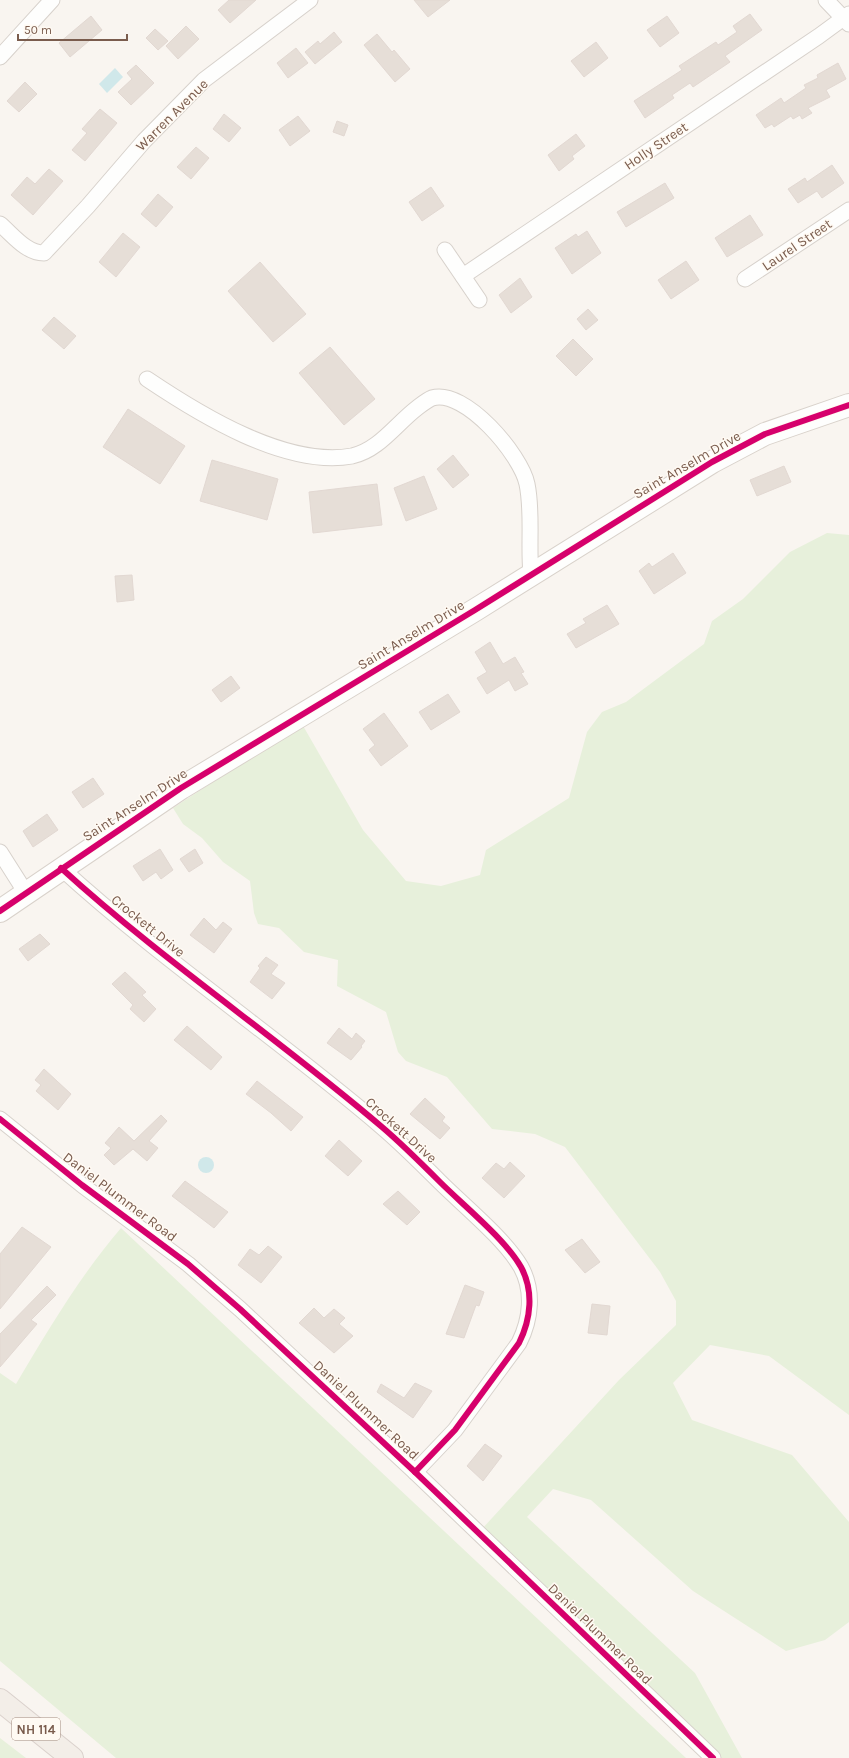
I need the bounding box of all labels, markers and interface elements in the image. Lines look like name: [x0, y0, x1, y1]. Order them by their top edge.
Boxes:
scale bar: [18, 16, 127, 42]
text: 50 m: [24, 23, 52, 37]
street label: Warren Avenue: [132, 75, 212, 155]
street label: Holly Street: [621, 119, 691, 173]
street label: Laurel Street: [759, 215, 835, 275]
street label: Saint Anselm Drive: [630, 427, 744, 503]
street label: Saint Anselm Drive: [355, 596, 467, 674]
street label: Saint Anselm Drive: [79, 765, 191, 845]
street label: Crockett Drive: [108, 891, 188, 961]
street label: Crockett Drive: [362, 1094, 440, 1166]
street label: Daniel Plummer Road: [60, 1149, 180, 1245]
street label: Daniel Plummer Road: [310, 1357, 422, 1463]
street label: Daniel Plummer Road: [544, 1580, 656, 1688]
road number: NH 114: [12, 1718, 60, 1740]

